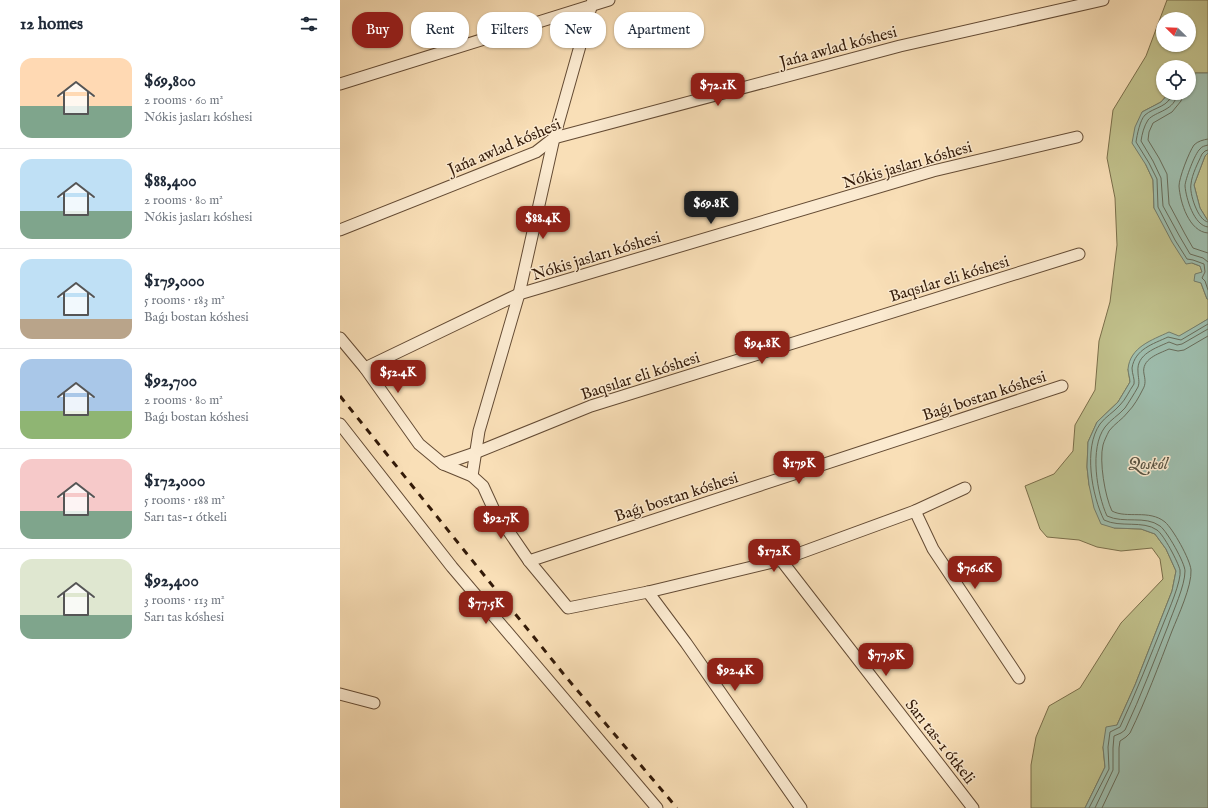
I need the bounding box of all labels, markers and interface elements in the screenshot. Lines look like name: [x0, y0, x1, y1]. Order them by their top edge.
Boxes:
chip: Buy: [352, 12, 403, 48]
chip: Rent: [411, 12, 469, 48]
chip: Filters: [477, 12, 542, 48]
chip: New: [550, 12, 606, 48]
chip: Apartment: [614, 12, 704, 48]
north arrow: [1156, 12, 1196, 52]
map controls: [1156, 12, 1196, 100]
icon: filters: [298, 13, 320, 35]
text: 12 homes: [20, 14, 83, 35]
street label: Jańa awlad kóshesi: [776, 23, 899, 74]
button: locate: [1156, 60, 1196, 100]
text: $69,800: [144, 71, 196, 92]
pin: $72.1K: [685, 73, 751, 107]
icon: home: [52, 74, 100, 122]
text: $72.1K: [700, 77, 736, 94]
text: 2 rooms · 60 m²: [144, 92, 223, 109]
text: Nókis jasları kóshesi: [144, 109, 253, 126]
street label: Jańa awlad kóshesi: [443, 115, 564, 181]
street label: Nókis jasları kóshesi: [841, 138, 975, 194]
text: $88,400: [144, 171, 197, 192]
icon: home: [52, 175, 100, 223]
pin: $69.8K: [678, 191, 744, 225]
text: 2 rooms · 80 m²: [144, 192, 223, 209]
text: $69.8K: [693, 195, 729, 212]
pin: $88.4K: [510, 206, 576, 240]
text: Nókis jasları kóshesi: [144, 209, 253, 226]
text: $88.4K: [525, 210, 561, 227]
street label: Nókis jasları kóshesi: [530, 228, 663, 286]
street label: Baqsılar eli kóshesi: [887, 252, 1012, 308]
text: $179,000: [144, 271, 205, 292]
icon: home: [52, 275, 100, 323]
text: 5 rooms · 183 m²: [144, 292, 225, 309]
text: Baǵı bostan kóshesi: [144, 309, 249, 326]
pin: $94.8K: [729, 331, 795, 365]
text: $94.8K: [744, 335, 780, 352]
street label: Baqsılar eli kóshesi: [579, 348, 703, 406]
pin: $52.4K: [365, 360, 431, 394]
text: $52.4K: [380, 364, 416, 381]
street label: Baǵı bostan kóshesi: [920, 367, 1049, 426]
text: $92,700: [144, 371, 197, 392]
icon: home: [52, 375, 100, 423]
text: 2 rooms · 80 m²: [144, 392, 223, 409]
text: Baǵı bostan kóshesi: [144, 409, 249, 426]
pin: $179K: [771, 451, 827, 485]
water label: Qoskól: [1128, 454, 1170, 475]
text: $179K: [782, 455, 816, 472]
street label: Baǵı bostan kóshesi: [612, 468, 741, 527]
text: $172,000: [144, 471, 205, 492]
icon: home: [52, 475, 100, 523]
text: 5 rooms · 188 m²: [144, 492, 225, 509]
pin: $92.7K: [468, 506, 534, 540]
text: Sarı tas-1 ótkeli: [144, 509, 227, 526]
text: $92.7K: [483, 510, 519, 527]
pin: $172K: [746, 539, 802, 573]
text: $172K: [757, 543, 791, 560]
pin: $76.6K: [942, 556, 1008, 590]
text: $76.6K: [957, 560, 993, 577]
text: $92,400: [144, 571, 199, 592]
icon: home: [52, 575, 100, 623]
pin: $77.5K: [453, 591, 519, 625]
text: 3 rooms · 113 m²: [144, 592, 225, 609]
text: $77.5K: [468, 595, 504, 612]
text: Sarı tas kóshesi: [144, 609, 224, 626]
pin: $77.9K: [853, 643, 919, 677]
text: $77.9K: [867, 647, 905, 664]
pin: $92.4K: [702, 658, 768, 692]
text: $92.4K: [716, 662, 754, 679]
street label: Sarı tas-1 ótkeli: [900, 696, 979, 789]

